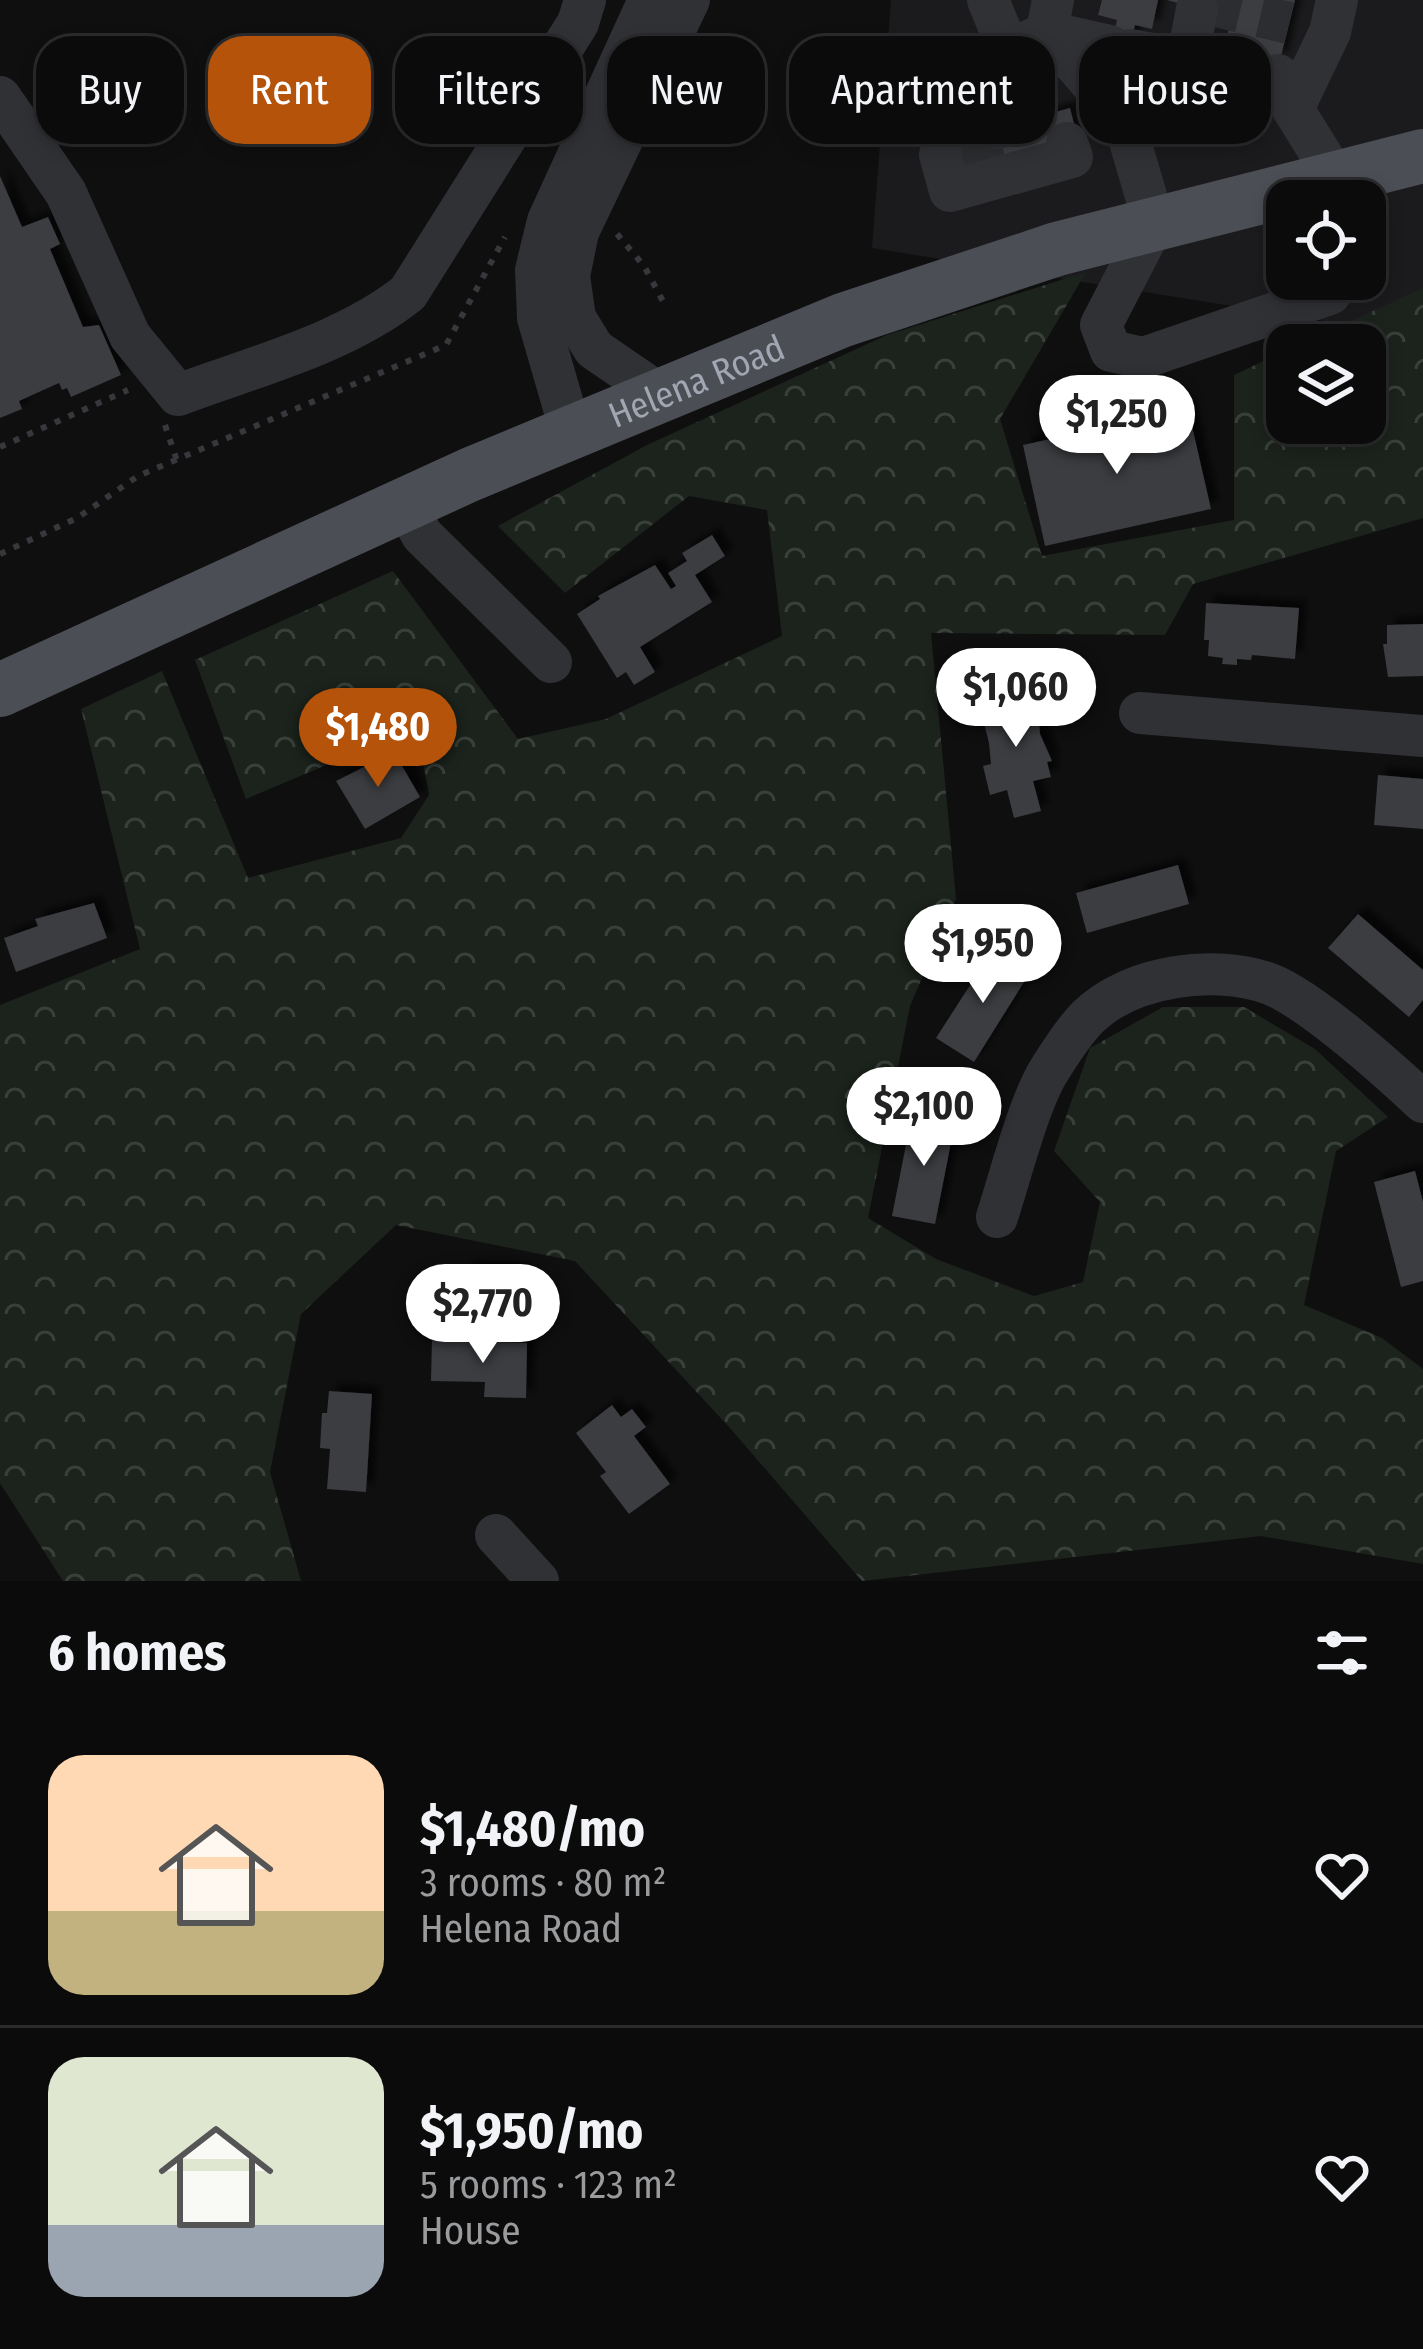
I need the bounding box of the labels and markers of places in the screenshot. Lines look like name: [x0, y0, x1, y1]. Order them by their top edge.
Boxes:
pin: $1,250: [1019, 375, 1215, 477]
pin: $1,060: [918, 648, 1114, 750]
pin: $1,480: [280, 688, 476, 790]
pin: $1,950: [885, 904, 1081, 1006]
pin: $2,100: [826, 1067, 1022, 1169]
pin: $2,770: [385, 1264, 581, 1366]

